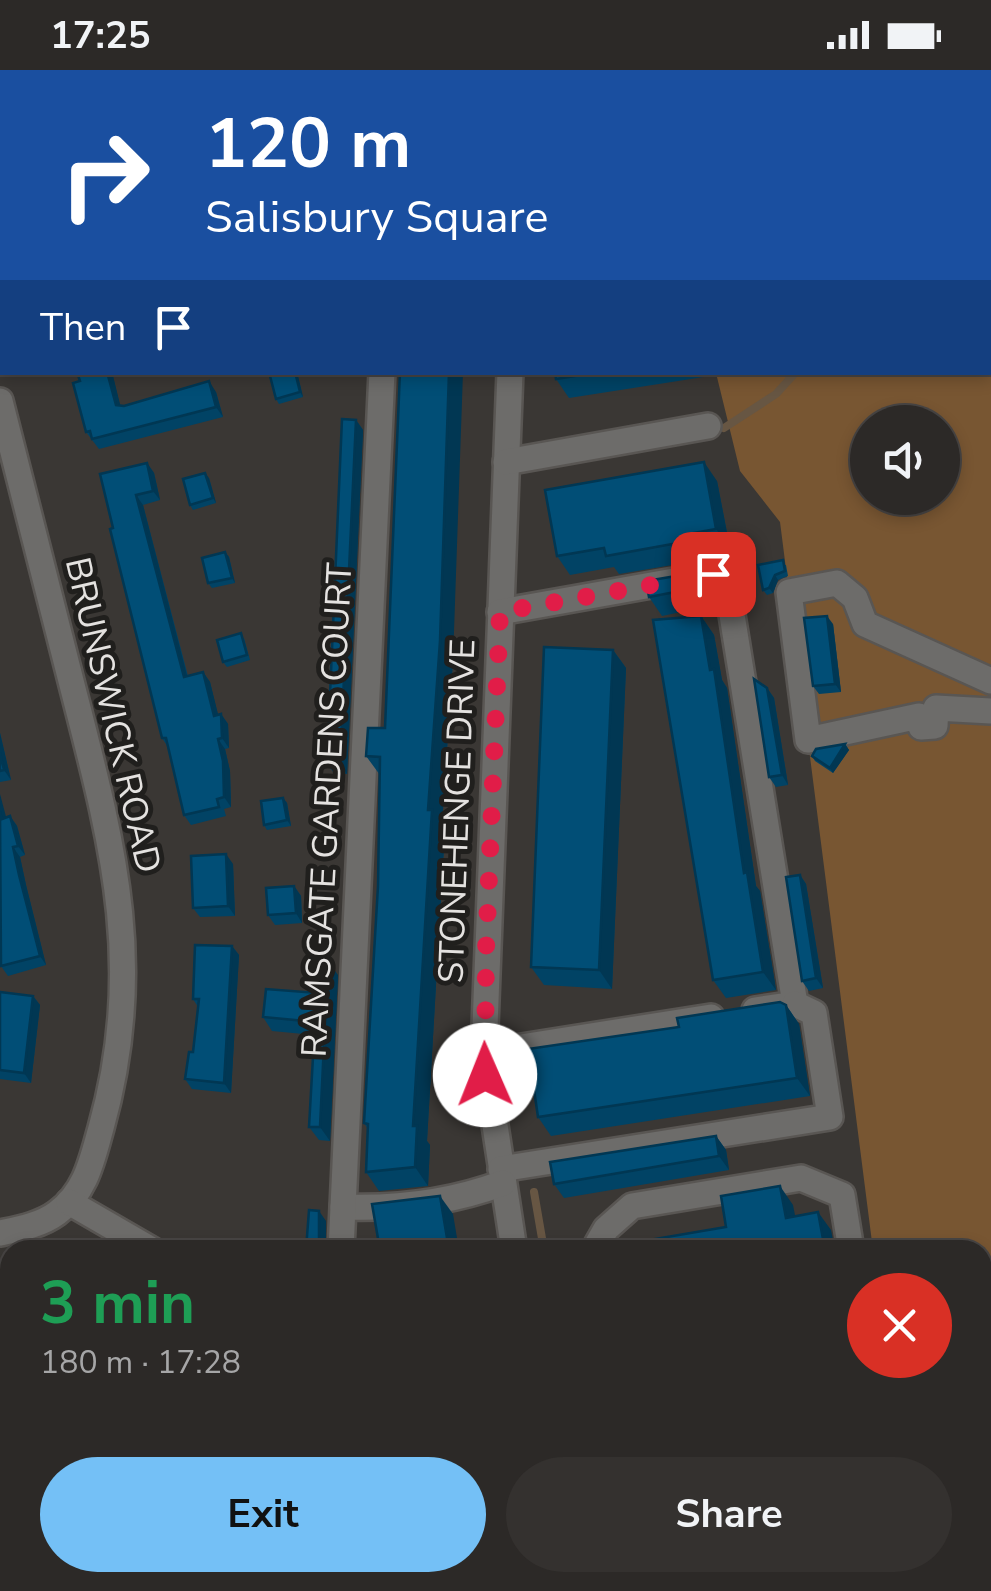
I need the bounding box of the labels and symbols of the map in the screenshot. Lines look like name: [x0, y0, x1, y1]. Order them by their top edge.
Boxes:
pin: [671, 532, 756, 617]
street label: BRUNSWICK ROAD: [54, 553, 172, 877]
street label: RAMSGATE GARDENS COURT: [291, 562, 363, 1058]
street label: STONEHENGE DRIVE: [428, 638, 486, 984]
position arrow: [433, 1023, 537, 1127]

